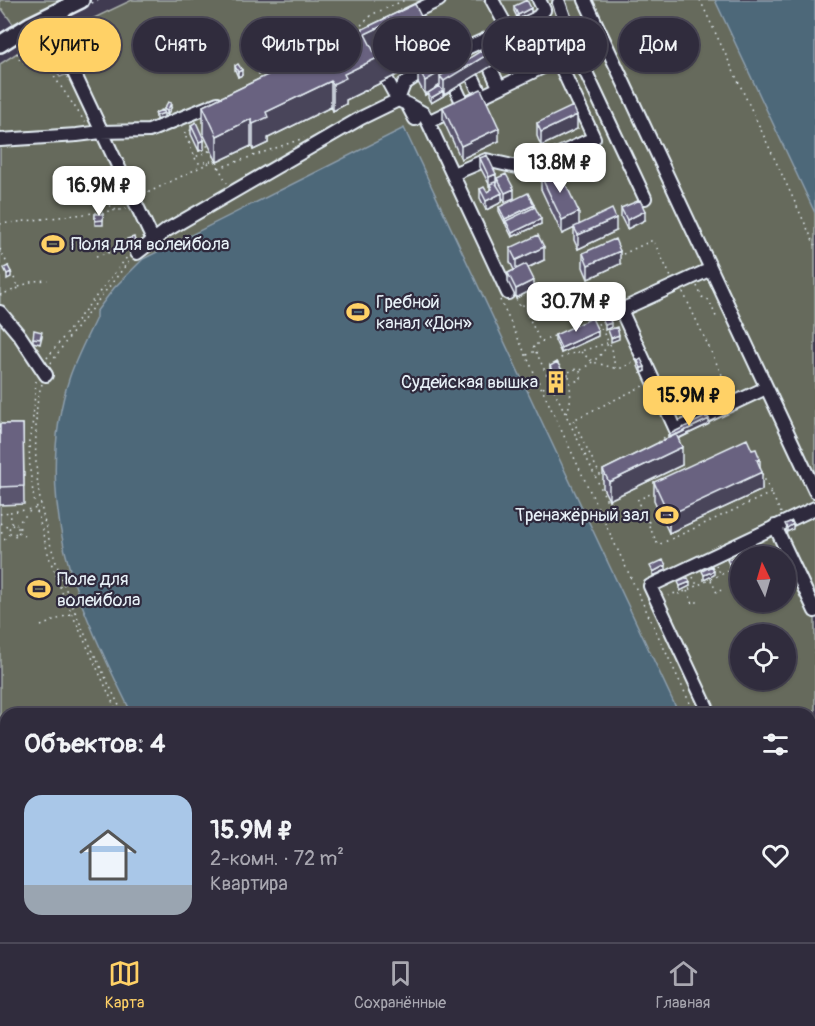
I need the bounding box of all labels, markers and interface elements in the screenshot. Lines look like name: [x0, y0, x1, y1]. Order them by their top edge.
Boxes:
chip: Купить: [18, 18, 121, 72]
chip: Снять: [133, 18, 229, 72]
chip: Фильтры: [241, 18, 361, 72]
chip: Новое: [373, 18, 471, 72]
chip: Квартира: [483, 18, 607, 72]
chip: Дом: [619, 18, 699, 72]
pin: 13.8M ₽: [505, 143, 615, 194]
text: 13.8M ₽: [528, 150, 592, 175]
pin: 16.9M ₽: [44, 166, 154, 217]
text: 16.9M ₽: [67, 173, 131, 198]
sports icon: Поля для волейбола: [40, 231, 66, 257]
place label: Поля для волейбола: [71, 233, 229, 256]
pin: 30.7M ₽: [521, 282, 631, 333]
text: 30.7M ₽: [541, 289, 611, 314]
place label: Гребной канал «Дон»: [376, 291, 472, 335]
sports icon: Гребной канал «Дон»: [345, 299, 371, 325]
building icon: Судейская вышка: [543, 369, 569, 395]
place label: Судейская вышка: [401, 371, 538, 394]
pin: 15.9M ₽: [634, 376, 744, 427]
text: 15.9M ₽: [657, 383, 721, 408]
sports icon: Тренажёрный зал: [654, 502, 680, 528]
place label: Тренажёрный зал: [515, 504, 649, 527]
north arrow: [730, 546, 796, 612]
map controls: [730, 546, 796, 690]
place label: Поле для волейбола: [57, 568, 140, 612]
sports icon: Поле для волейбола: [26, 576, 52, 602]
button: locate: [730, 624, 796, 690]
text: Объектов: 4: [24, 728, 165, 760]
icon: filters: [759, 728, 792, 761]
text: 15.9M ₽: [210, 814, 293, 846]
icon: home: [72, 819, 144, 891]
icon: heart: [759, 839, 792, 872]
text: 2-комн. · 72 m²: [210, 846, 344, 871]
text: Квартира: [210, 871, 288, 896]
tab: Карта: [105, 957, 144, 1013]
tab: Сохранённые: [354, 957, 446, 1013]
tab: Главная: [656, 957, 710, 1013]

